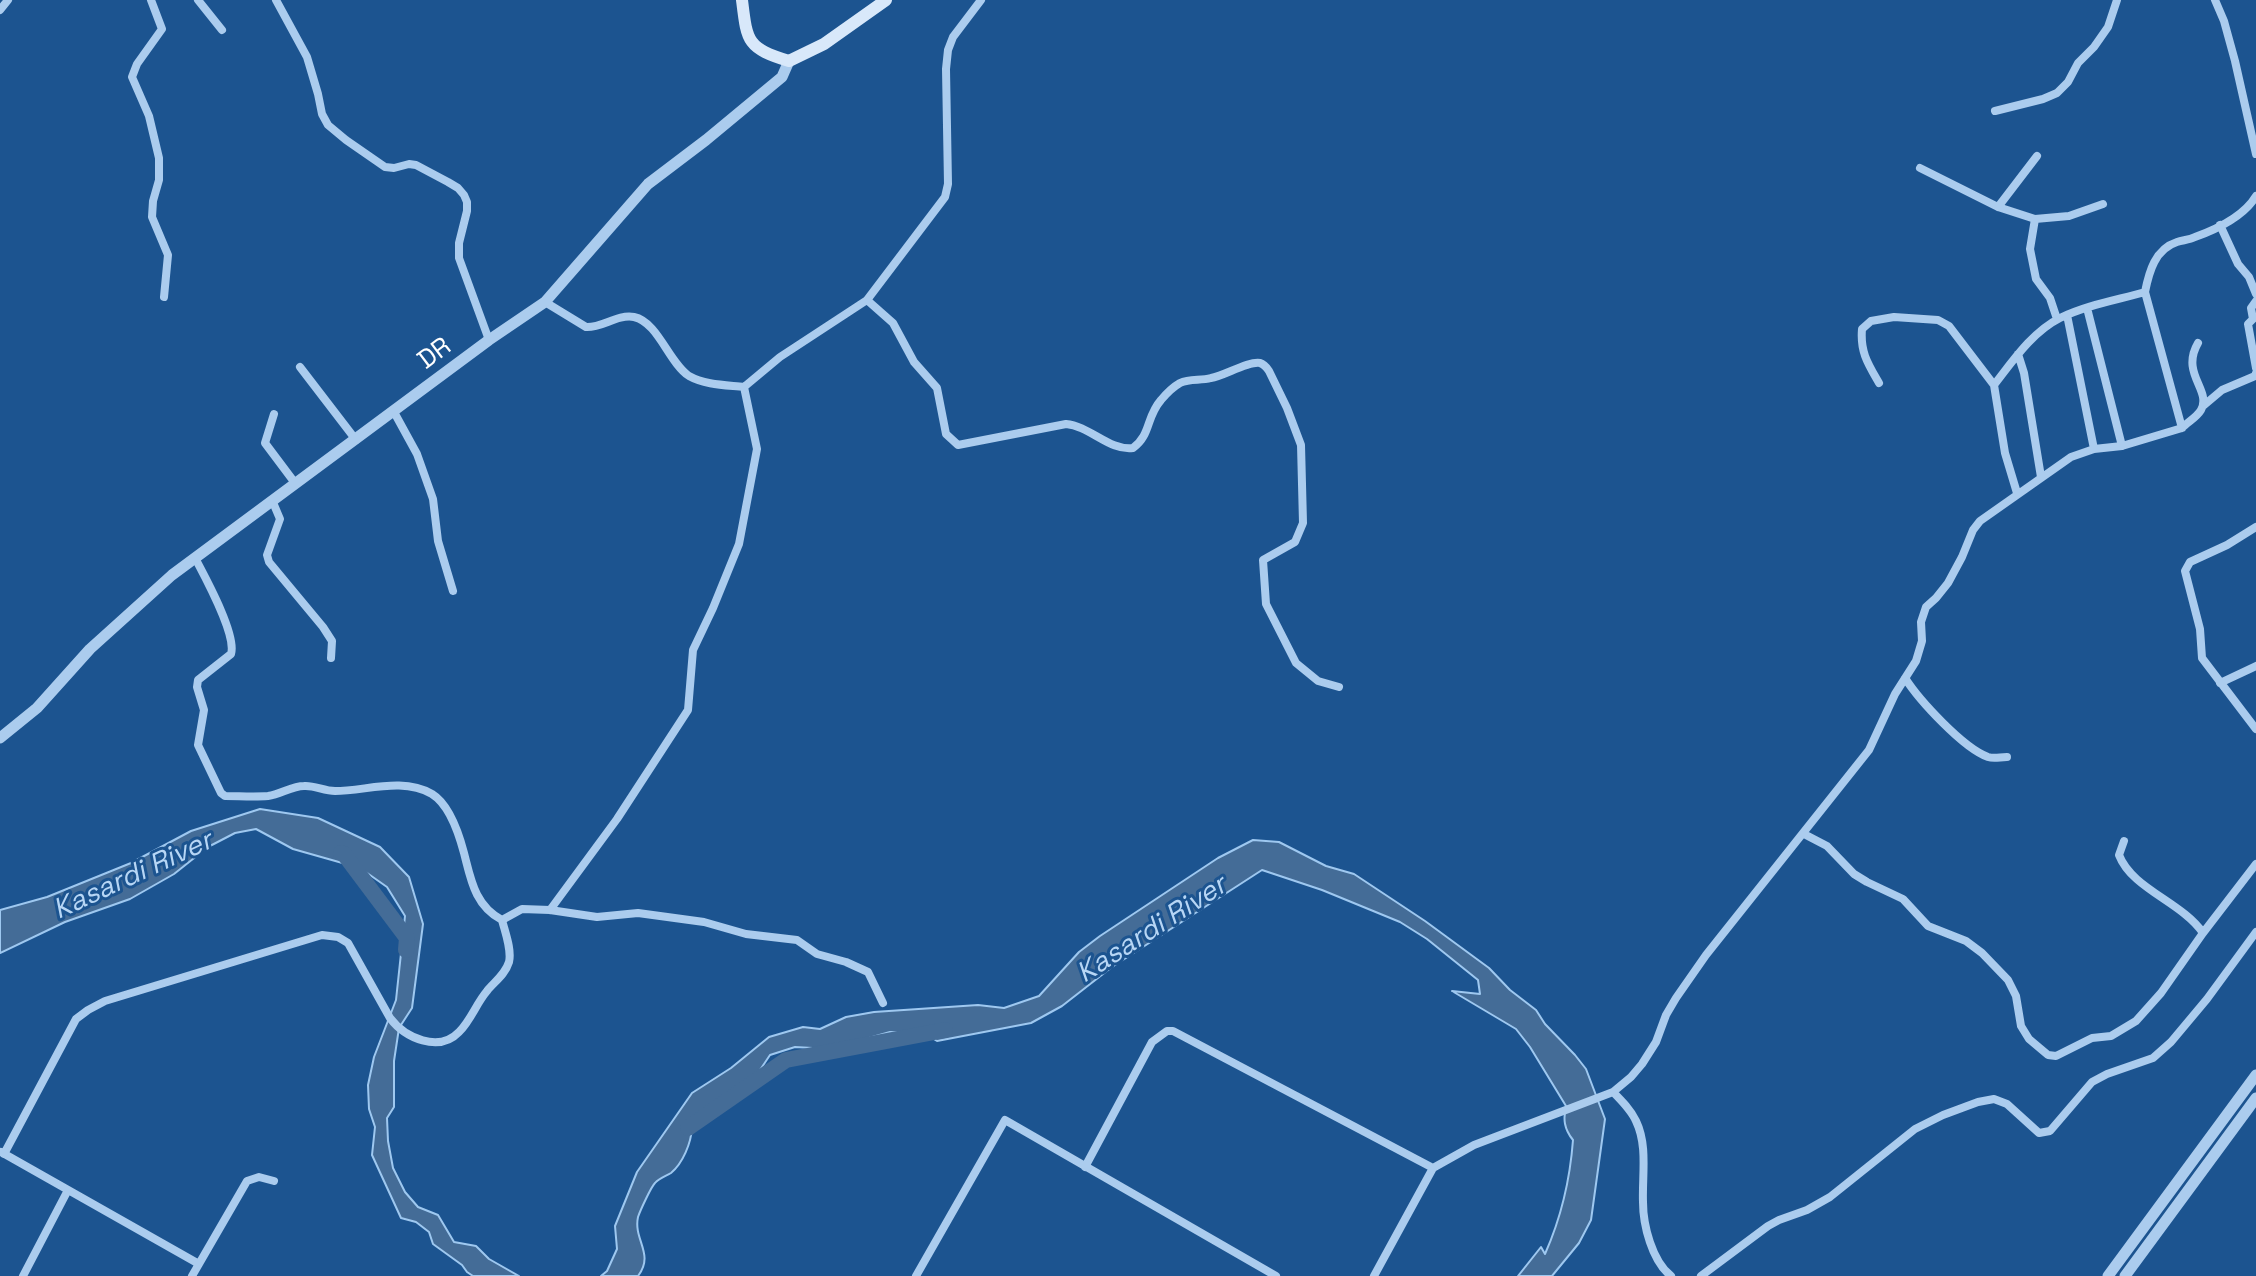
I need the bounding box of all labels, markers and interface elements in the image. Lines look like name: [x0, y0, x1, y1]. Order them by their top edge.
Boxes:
street label: DR: [412, 331, 458, 377]
water label: Kasardi River: [48, 824, 218, 928]
water label: Kasardi River: [1071, 869, 1233, 991]

